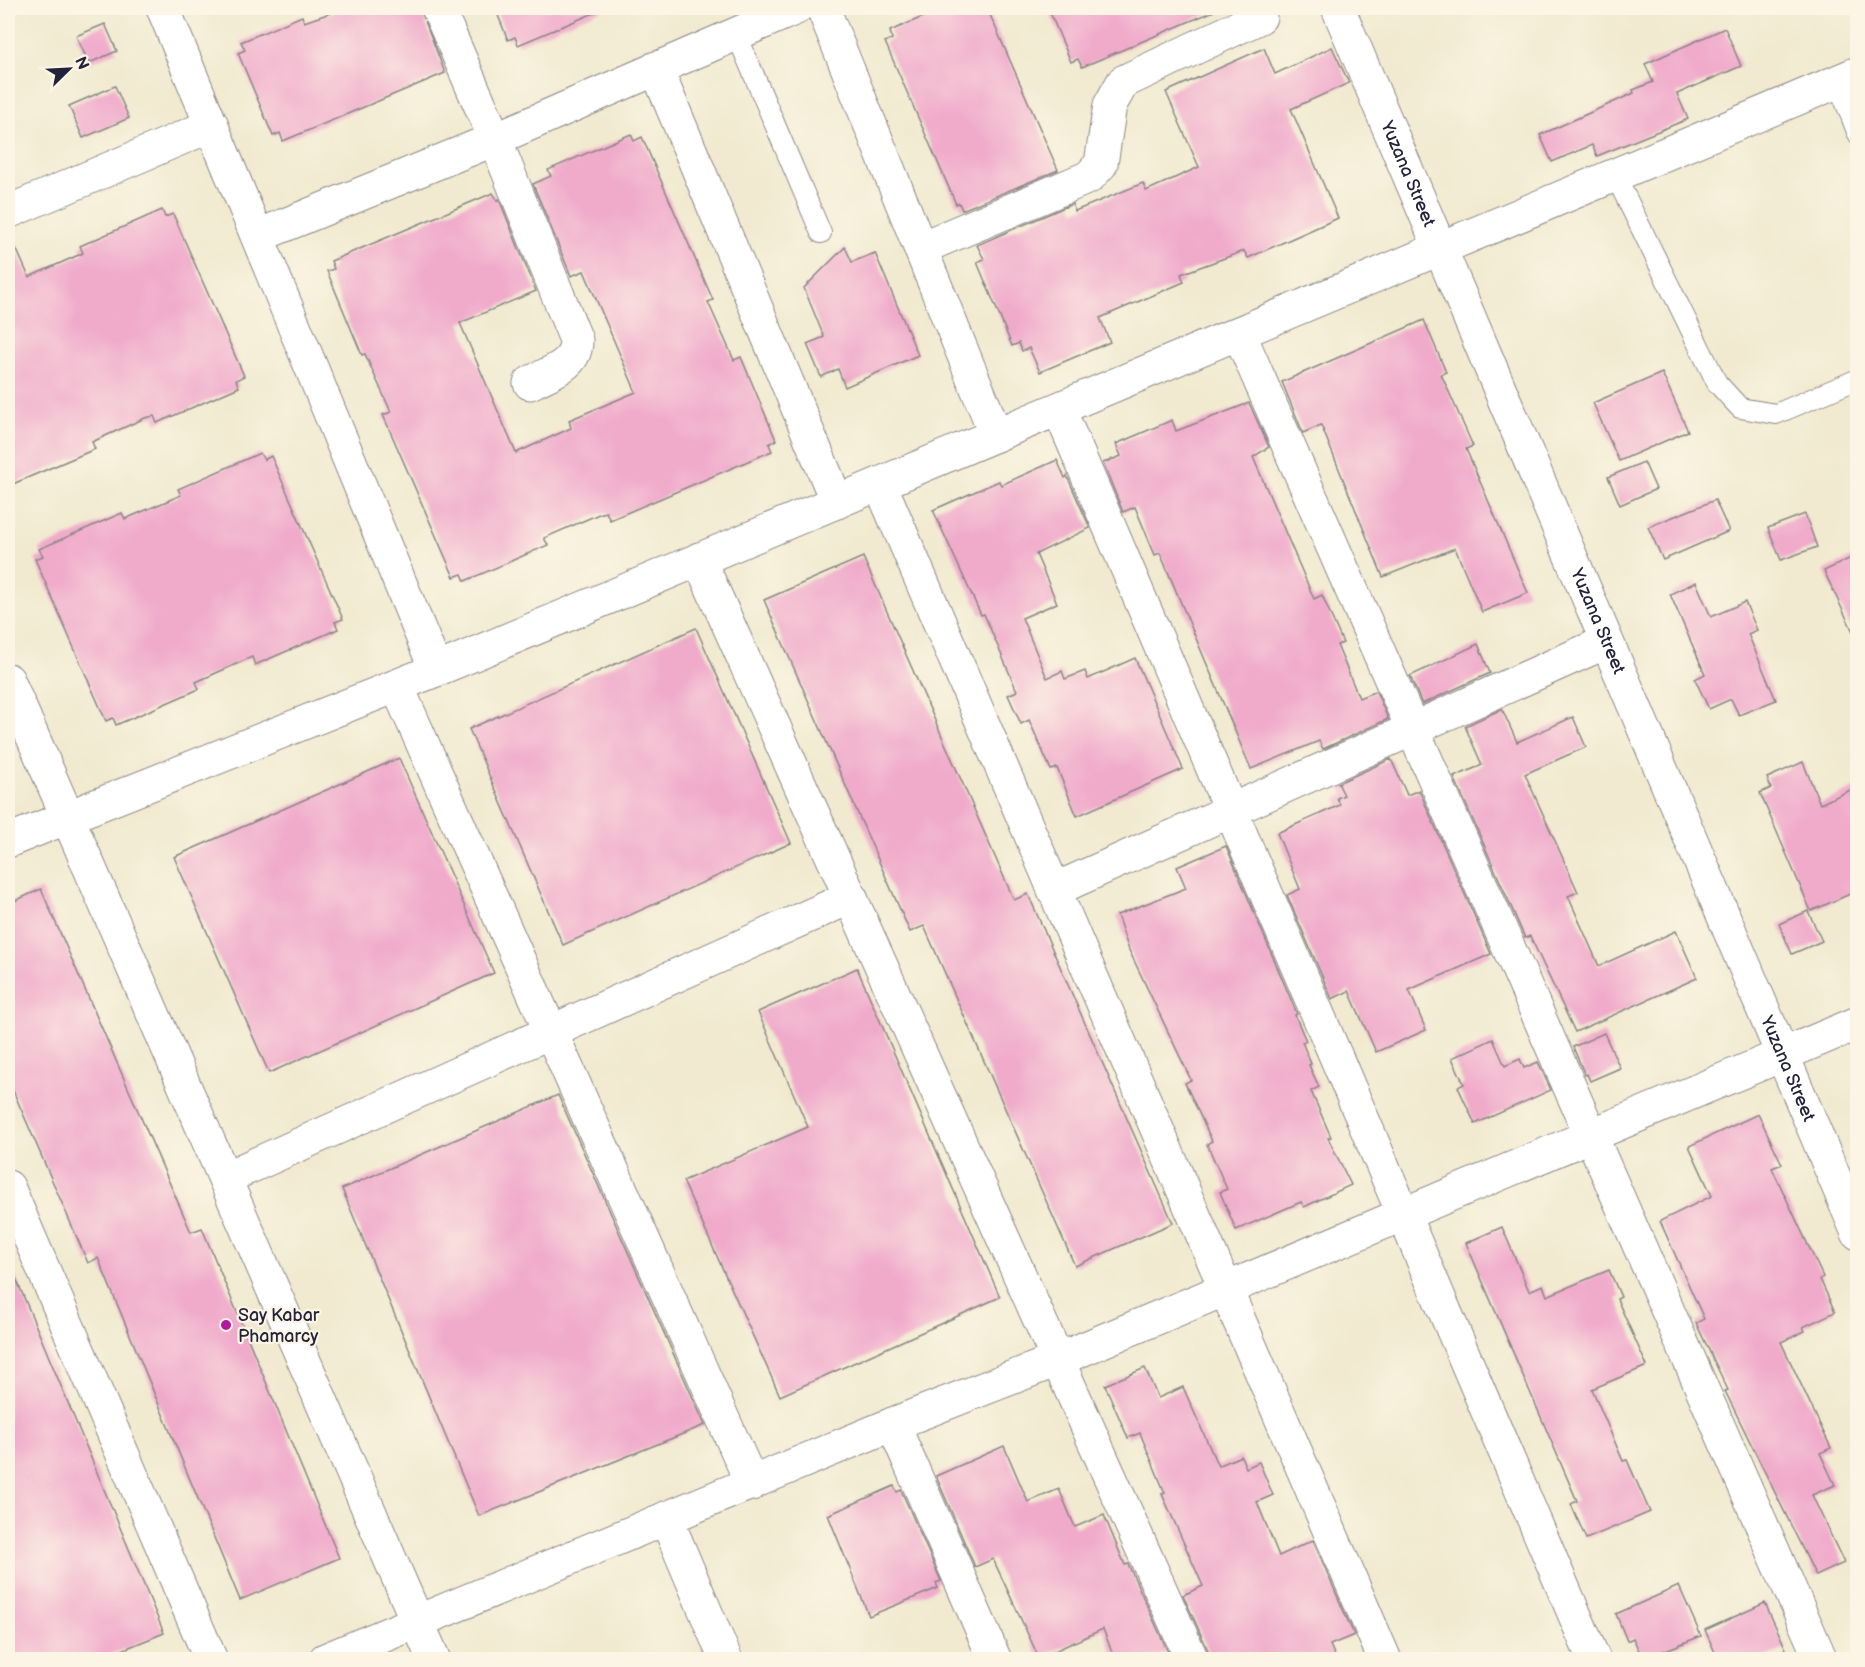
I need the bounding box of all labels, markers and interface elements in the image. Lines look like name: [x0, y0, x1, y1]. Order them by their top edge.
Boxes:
north arrow: [39, 39, 99, 99]
text: N: [70, 54, 92, 73]
street label: Yuzana Street: [1376, 117, 1440, 230]
street label: Yuzana Street: [1566, 564, 1630, 677]
street label: Yuzana Street: [1756, 1012, 1820, 1125]
place label: Say Kabar Phamarcy: [238, 1305, 320, 1347]
marker: Say Kabar Phamarcy: [219, 1318, 233, 1332]

